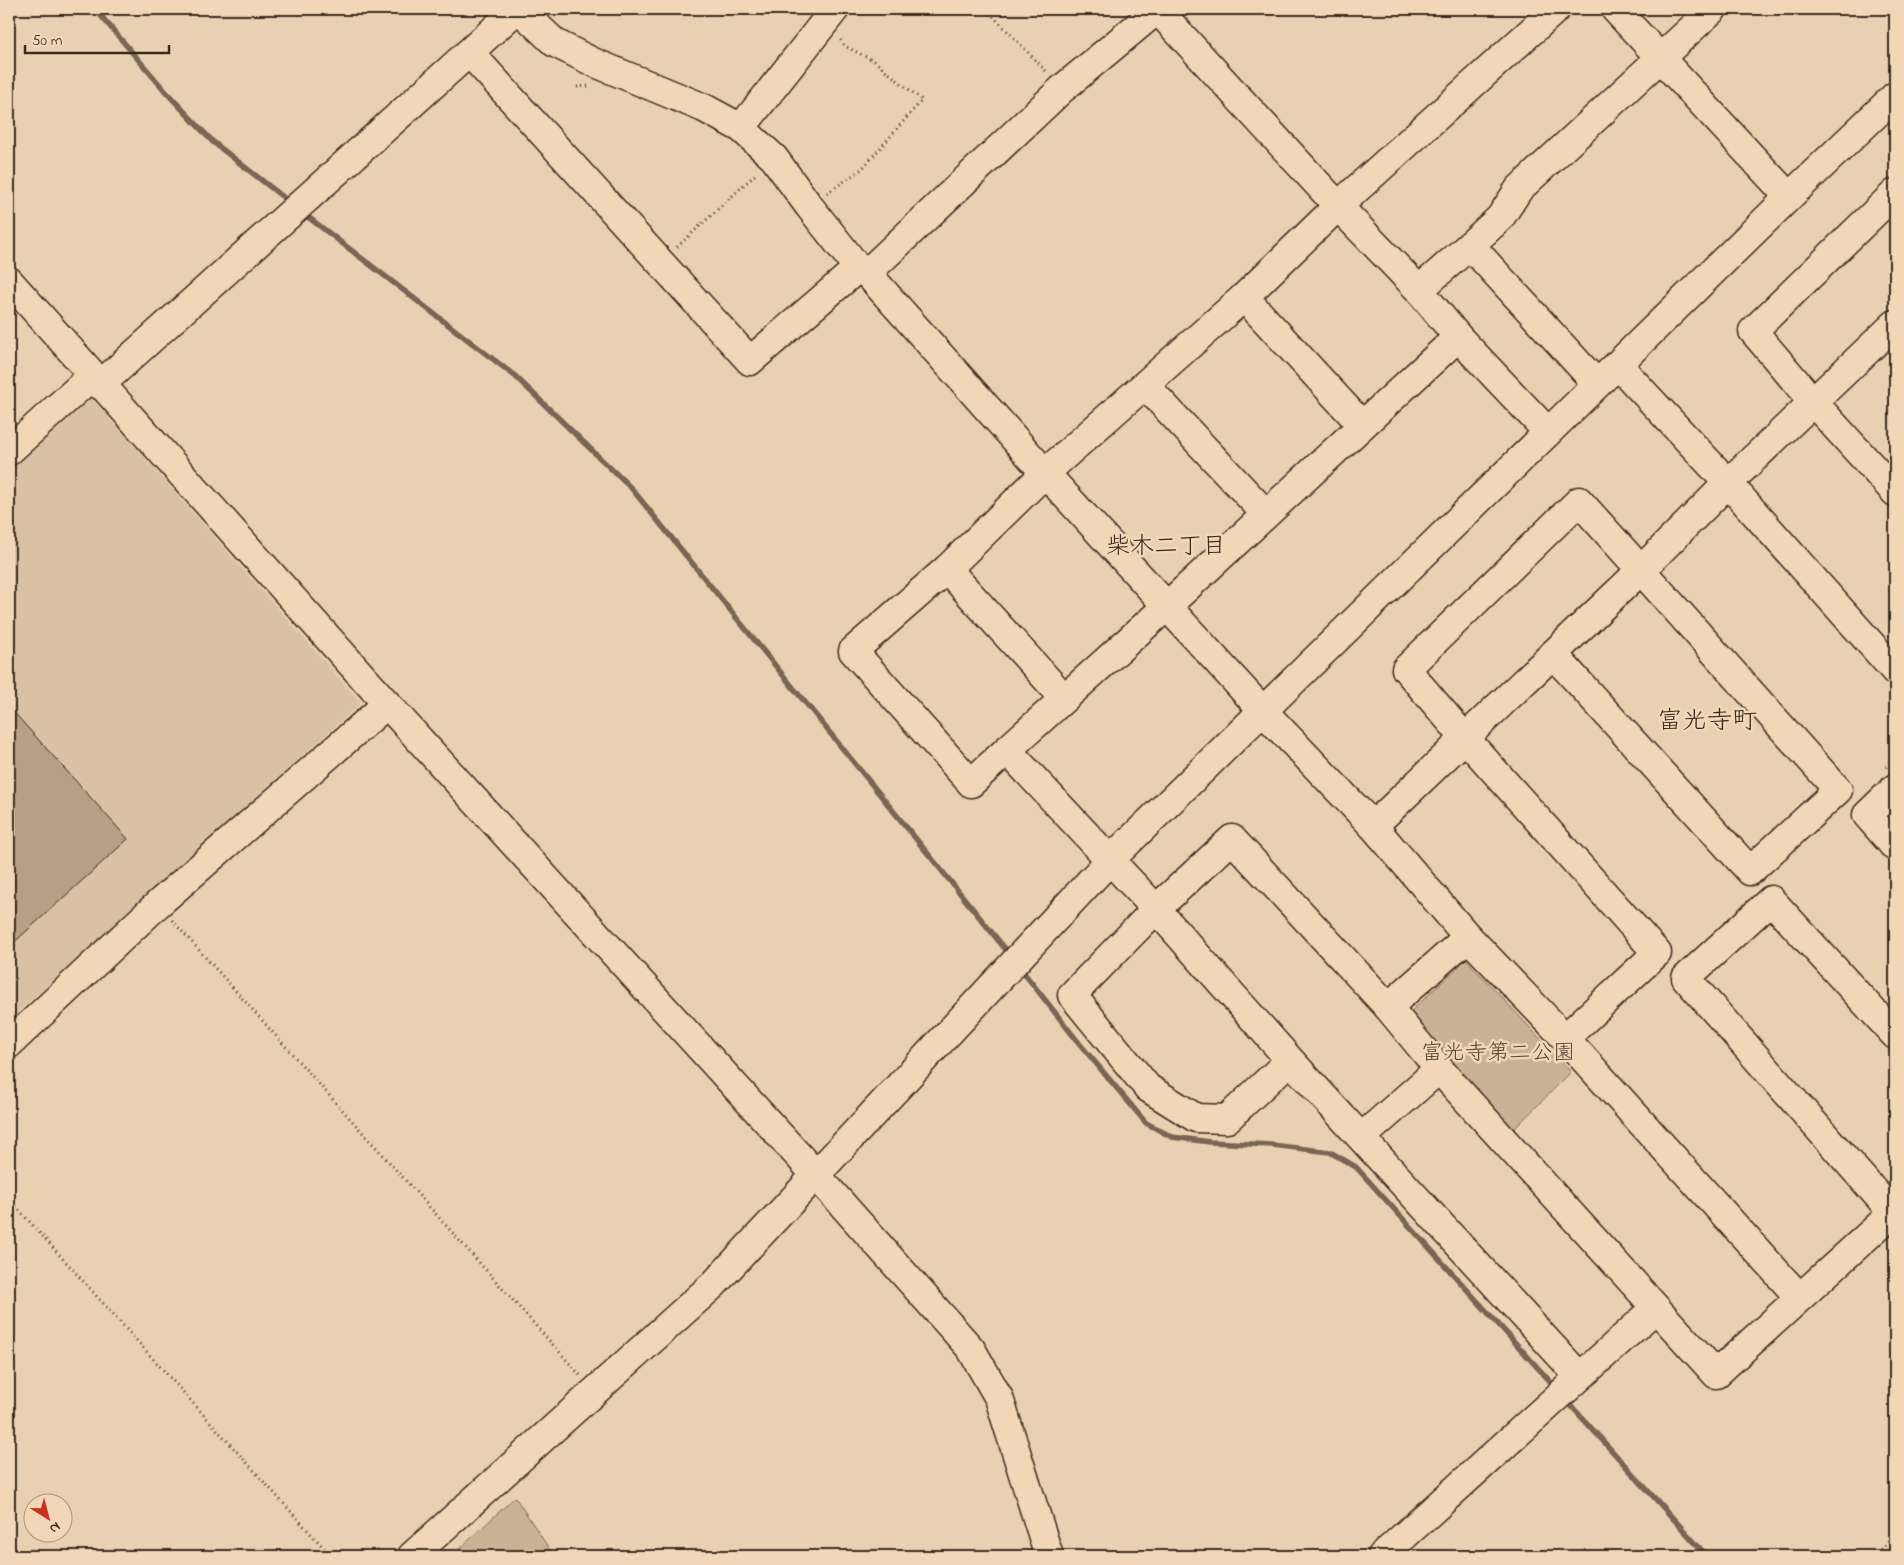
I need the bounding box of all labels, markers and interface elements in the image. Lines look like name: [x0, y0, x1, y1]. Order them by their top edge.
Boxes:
scale bar: [25, 22, 169, 54]
text: 50 m: [32, 30, 63, 52]
district label: 柴木二丁目: [1106, 530, 1226, 565]
district label: 富光寺町: [1657, 704, 1757, 740]
park label: 富光寺第二公園: [1421, 1038, 1575, 1070]
north arrow: [22, 1492, 72, 1542]
text: N: [45, 1516, 65, 1539]

